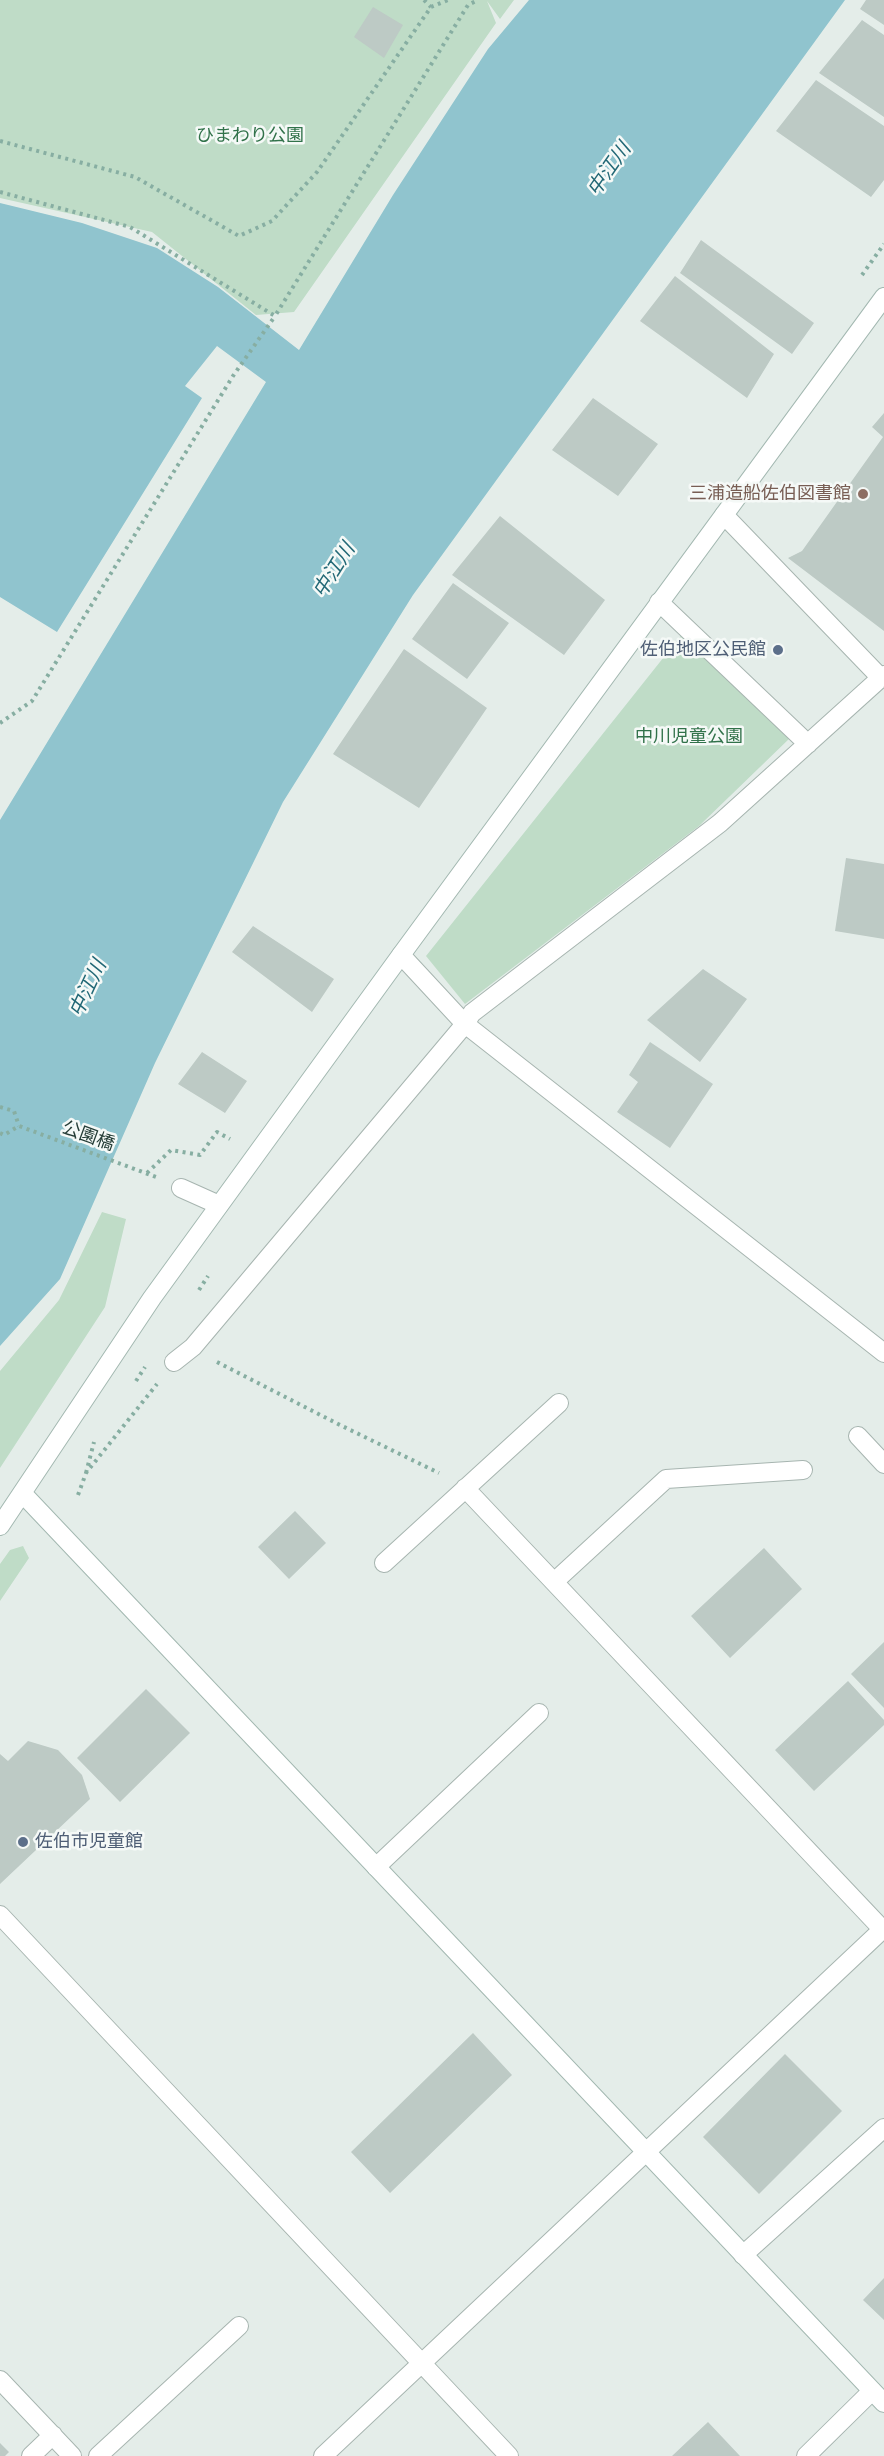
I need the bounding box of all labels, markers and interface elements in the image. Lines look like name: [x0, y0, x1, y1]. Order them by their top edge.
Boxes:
park label: ひまわり公園: [196, 125, 304, 147]
water label: 中江川: [583, 139, 637, 201]
place label: 三浦造船佐伯図書館: [689, 483, 851, 505]
marker: 三浦造船佐伯図書館: [856, 487, 870, 501]
water label: 中江川: [309, 539, 361, 603]
place label: 佐伯地区公民館: [640, 639, 766, 661]
marker: 佐伯地区公民館: [771, 643, 785, 657]
park label: 中川児童公園: [635, 726, 743, 748]
water label: 中江川: [65, 957, 113, 1021]
street label: 公園橋: [59, 1118, 117, 1156]
place label: 佐伯市児童館: [35, 1831, 143, 1853]
marker: 佐伯市児童館: [16, 1835, 30, 1849]

